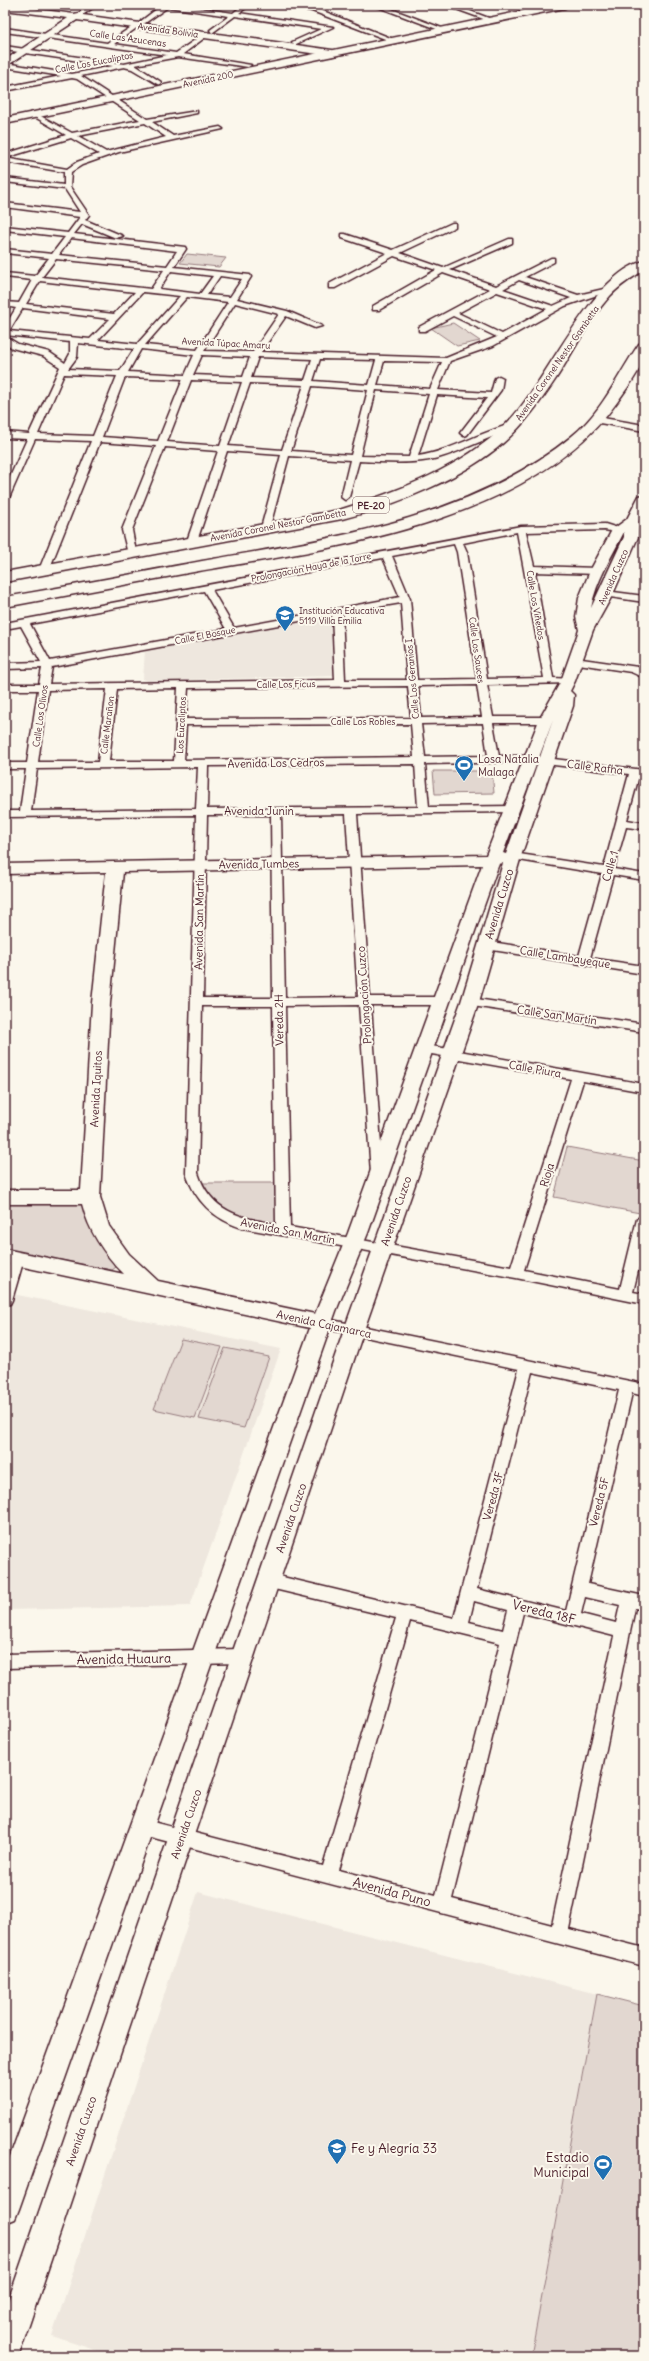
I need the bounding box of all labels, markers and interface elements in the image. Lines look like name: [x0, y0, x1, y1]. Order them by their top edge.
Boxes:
street label: Avenida Bolivia: [137, 20, 199, 40]
street label: Calle Las Azucenas: [89, 27, 167, 49]
street label: Calle Los Eucaliptos: [54, 49, 134, 75]
street label: Avenida 200: [182, 68, 234, 90]
street label: Avenida Coronel Nestor Gambetta: [513, 303, 601, 423]
street label: Avenida Túpac Amaru: [181, 335, 271, 351]
road number: PE-20: [353, 497, 389, 513]
street label: Avenida Coronel Nestor Gambetta: [209, 506, 347, 544]
street label: Avenida Cuzco: [596, 548, 630, 606]
street label: Prolongación Haya de la Torre: [250, 550, 372, 584]
street label: Calle Los Viñedos: [524, 569, 548, 641]
school or university icon: Institución Educativa 5119 Villa Emilia: [274, 604, 296, 632]
place label: Institución Educativa 5119 Villa Emilia: [299, 605, 384, 626]
street label: Calle Los Sauces: [467, 616, 487, 684]
street label: Calle El Bosque: [174, 624, 236, 646]
street label: Calle Los Geranios I: [403, 638, 421, 720]
street label: Calle Los Ficus: [256, 678, 316, 690]
street label: Calle Los Olivos: [30, 684, 50, 748]
street label: Calle Marañon: [98, 695, 116, 755]
street label: Los Eucaliptos: [174, 696, 188, 754]
street label: Calle Los Robles: [331, 716, 395, 727]
place label: Losa Natalia Malaga: [478, 752, 539, 779]
sports icon: Losa Natalia Malaga: [453, 754, 475, 782]
street label: Avenida Los Cedros: [227, 755, 325, 771]
street label: Calle Rafha: [566, 757, 624, 777]
street label: Avenida Junín: [224, 804, 294, 818]
street label: Calle 1: [599, 849, 621, 883]
street label: Avenida Tumbes: [219, 856, 299, 872]
street label: Avenida Cuzco: [482, 867, 516, 941]
street label: Avenida San Martín: [191, 874, 207, 970]
street label: Calle Lambayeque: [519, 943, 611, 971]
street label: Prolongación Cuzco: [354, 946, 374, 1044]
street label: Vereda 2H: [272, 994, 286, 1046]
street label: Calle San Martín: [516, 1002, 598, 1028]
street label: Avenida Iquitos: [87, 1050, 105, 1128]
street label: Calle Piura: [508, 1057, 562, 1081]
street label: Rioja: [537, 1161, 557, 1189]
street label: Avenida Cuzco: [378, 1174, 414, 1248]
street label: Avenida San Martín: [240, 1215, 336, 1247]
street label: Avenida Cajamarca: [275, 1307, 373, 1341]
street label: Vereda 3F: [480, 1470, 506, 1522]
street label: Vereda 5F: [586, 1476, 612, 1528]
street label: Avenida Cuzco: [273, 1481, 309, 1555]
street label: Vereda 18F: [511, 1596, 578, 1628]
street label: Avenida Huaura: [77, 1650, 171, 1668]
street label: Avenida Cuzco: [168, 1787, 204, 1861]
street label: Avenida Puno: [351, 1873, 433, 1911]
street label: Avenida Cuzco: [63, 2094, 99, 2168]
school or university icon: Fe y Alegría 33: [326, 2137, 348, 2165]
place label: Fe y Alegría 33: [351, 2140, 437, 2157]
place label: Estadio Municipal: [533, 2149, 589, 2181]
sports icon: Estadio Municipal: [592, 2153, 614, 2181]

